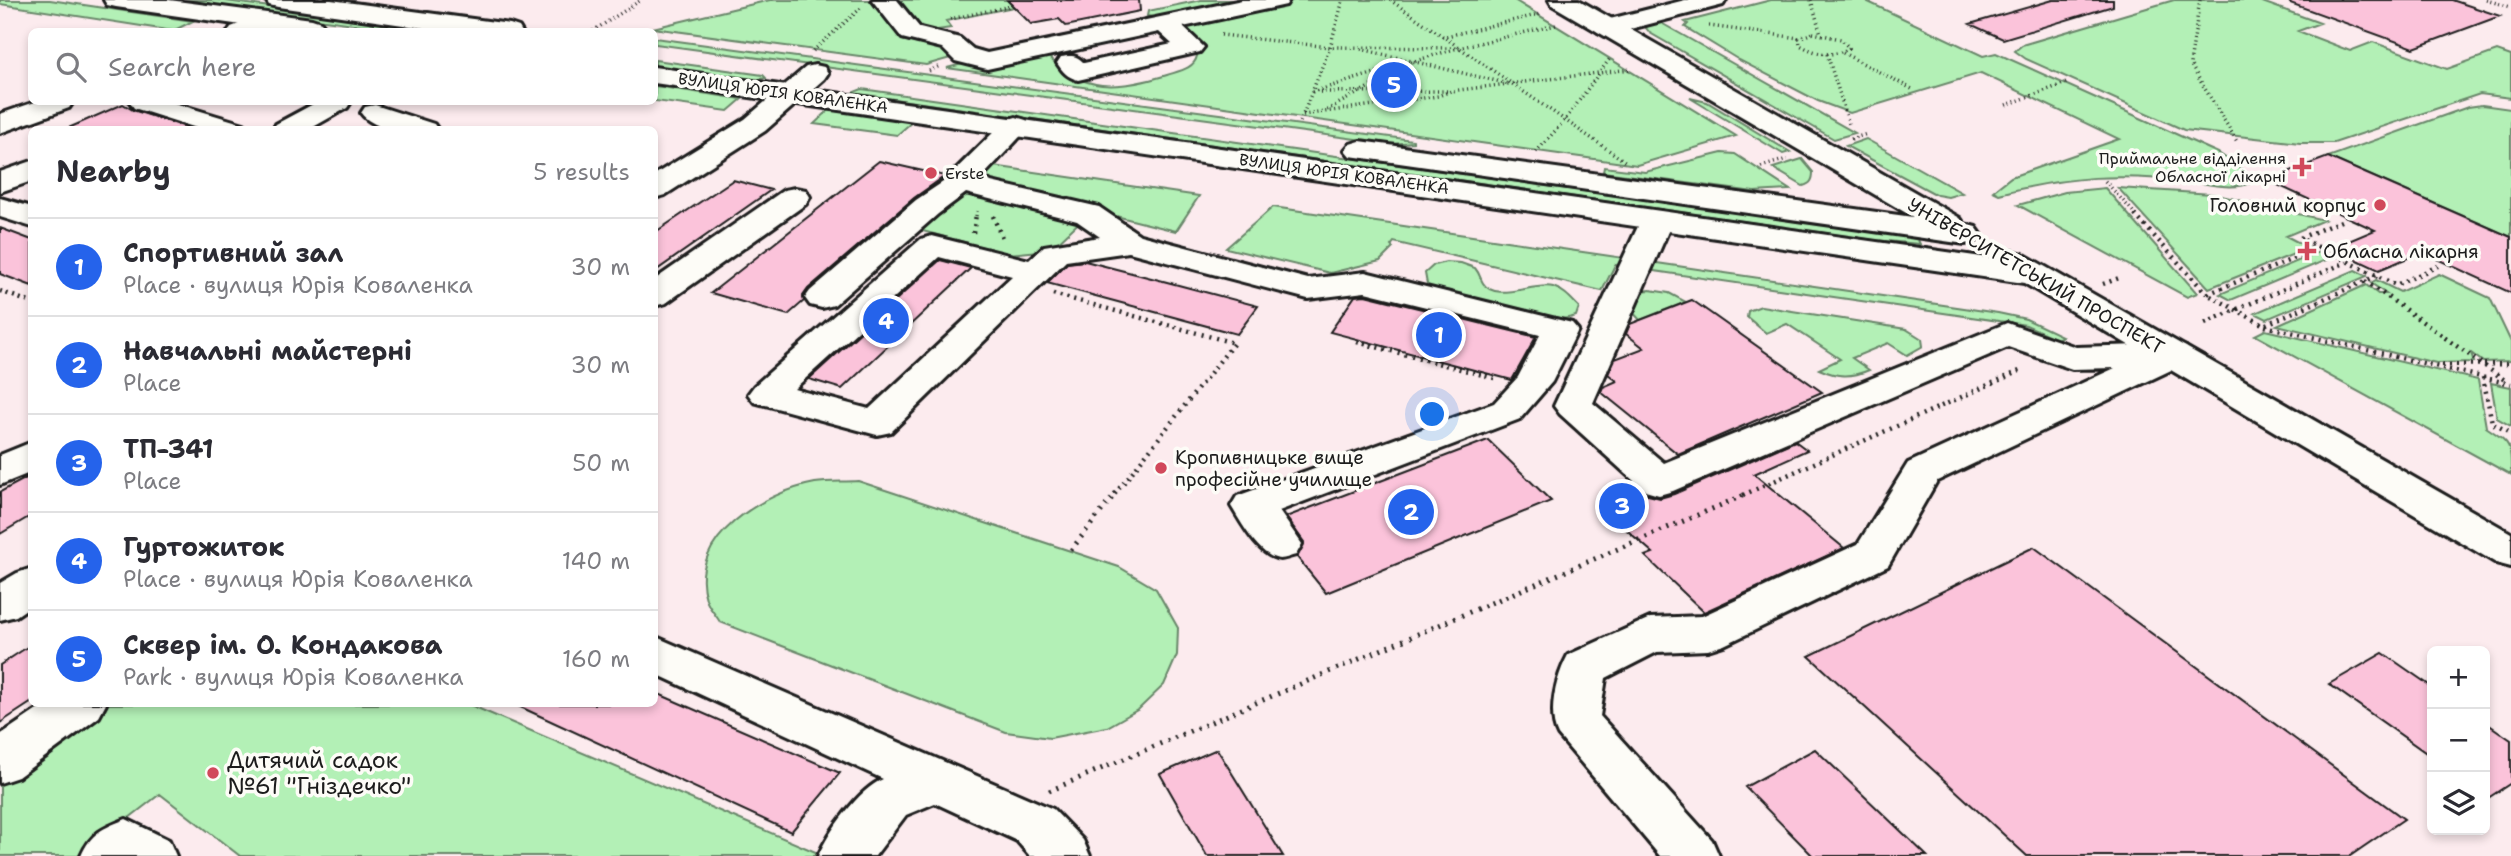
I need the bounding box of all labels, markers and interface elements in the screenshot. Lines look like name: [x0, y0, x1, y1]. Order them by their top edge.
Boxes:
search box: [28, 28, 658, 105]
icon: search: [52, 48, 90, 86]
text: Search here: [108, 49, 257, 84]
pin: 5: [1371, 59, 1417, 111]
street label: ВУЛИЦЯ ЮРІЯ КОВАЛЕНКА: [677, 68, 889, 118]
place label: Приймальне відділення Обласної лікарні: [2099, 148, 2286, 187]
street label: ВУЛИЦЯ ЮРІЯ КОВАЛЕНКА: [1238, 149, 1450, 199]
text: Nearby: [56, 151, 171, 192]
text: 5 results: [533, 157, 630, 187]
marker: Приймальне відділення Обласної лікарні: [2292, 157, 2312, 177]
place label: Erste: [945, 163, 985, 184]
marker: Erste: [923, 165, 939, 181]
street label: УНІВЕРСИТЕТСЬКИЙ ПРОСПЕКТ: [1903, 192, 2169, 360]
place label: Головний корпус: [2210, 193, 2366, 218]
marker: Головний корпус: [2372, 197, 2388, 213]
text: Спортивний зал: [123, 235, 343, 270]
place label: Обласна лікарня: [2323, 239, 2479, 264]
marker: Обласна лікарня: [2297, 241, 2317, 261]
text: 1: [74, 252, 84, 282]
text: 30 m: [571, 252, 630, 282]
text: Place · вулиця Юрія Коваленка: [123, 270, 473, 300]
pin: 4: [863, 295, 909, 347]
pin: 1: [1416, 309, 1462, 361]
text: Навчальні майстерні: [123, 333, 412, 368]
text: 2: [71, 350, 87, 380]
text: 30 m: [571, 350, 630, 380]
text: Place: [123, 368, 182, 398]
your location: [1415, 397, 1449, 431]
text: ТП-341: [123, 431, 214, 466]
place label: Кропивницьке вище професійне училище: [1175, 445, 1372, 492]
text: 3: [71, 448, 87, 478]
text: 50 m: [572, 448, 630, 478]
marker: Кропивницьке вище професійне училище: [1153, 460, 1169, 476]
text: Place: [123, 466, 182, 496]
pin: 3: [1599, 480, 1645, 532]
pin: 2: [1388, 486, 1434, 538]
text: Гуртожиток: [123, 529, 285, 564]
text: 4: [71, 546, 87, 576]
text: 140 m: [562, 546, 630, 576]
text: Place · вулиця Юрія Коваленка: [123, 564, 473, 594]
text: Сквер ім. О. Кондакова: [123, 627, 443, 662]
text: 5: [72, 644, 86, 674]
text: 160 m: [562, 644, 630, 674]
map controls: [2427, 646, 2490, 835]
button: +: [2427, 646, 2490, 709]
text: Park · вулиця Юрія Коваленка: [123, 662, 464, 692]
button: −: [2427, 709, 2490, 772]
place label: Дитячий садок №61 "Гніздечко": [227, 745, 411, 801]
marker: Дитячий садок №61 "Гніздечко": [205, 765, 221, 781]
button: layers: [2427, 772, 2490, 835]

